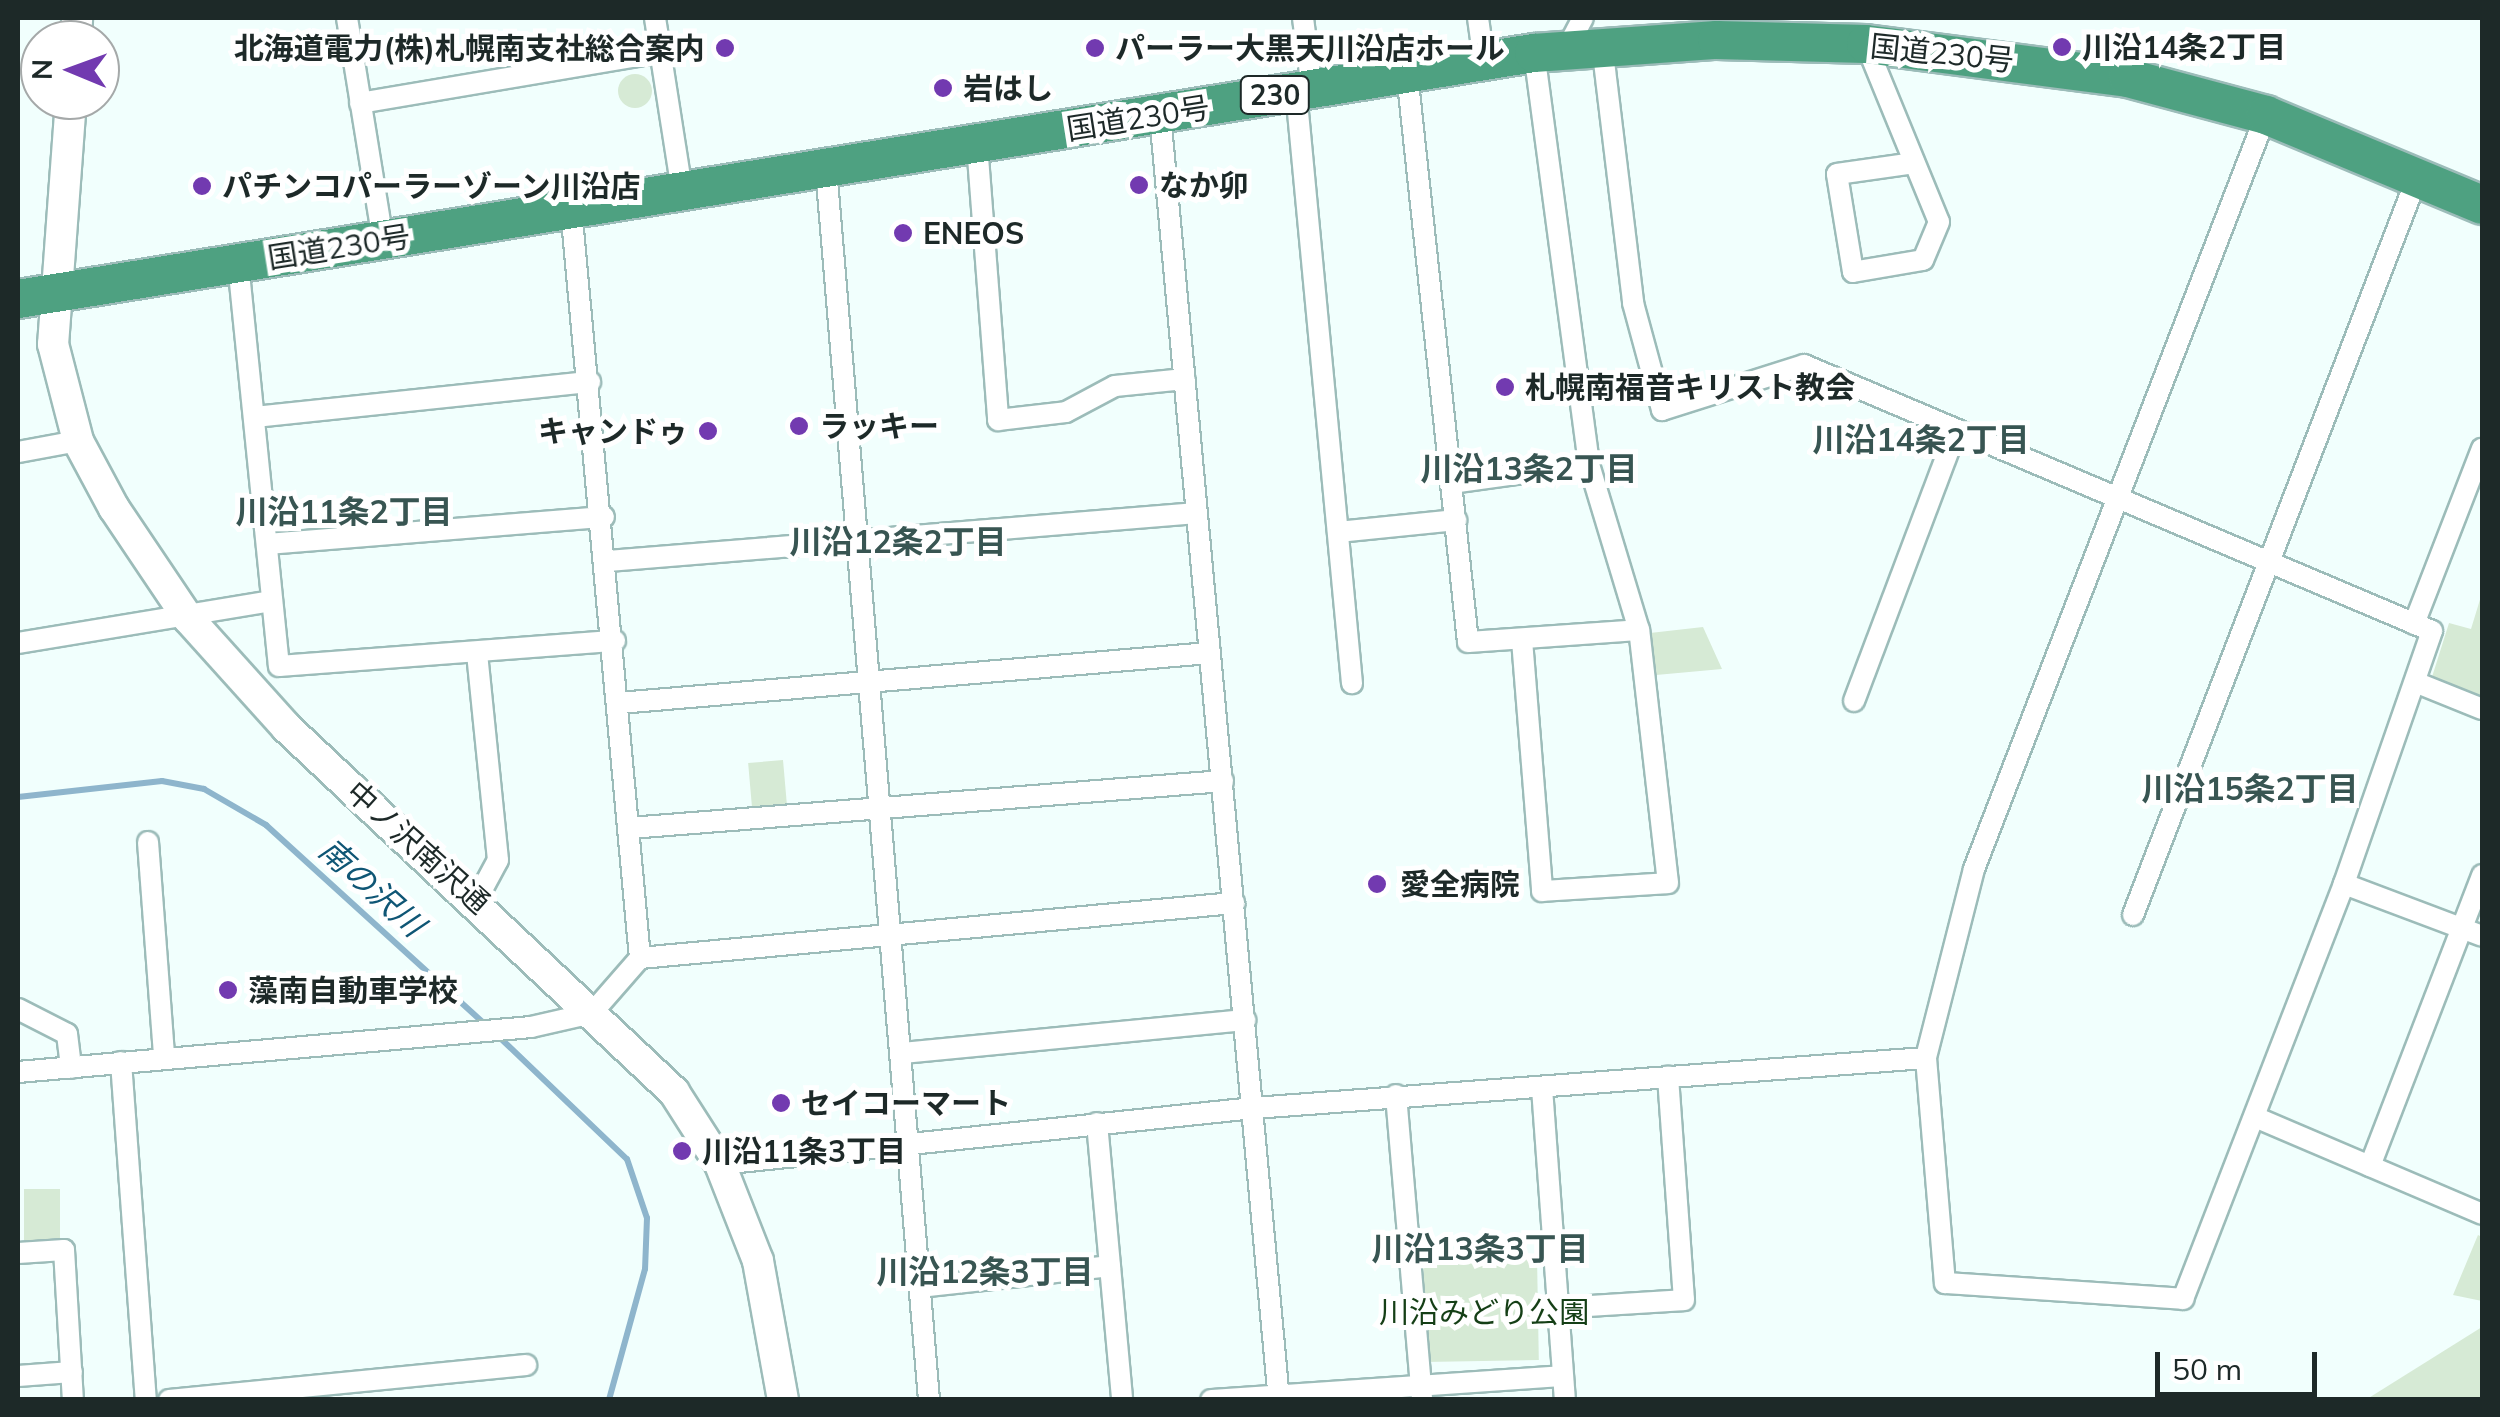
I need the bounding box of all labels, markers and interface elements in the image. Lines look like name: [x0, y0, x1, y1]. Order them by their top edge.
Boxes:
north arrow: [20, 20, 120, 120]
street label: 国道230号: [1869, 28, 2015, 78]
place label: 川沿14条2丁目: [2082, 29, 2286, 65]
place label: 北海道電力(株)札幌南支社総合案内: [234, 30, 705, 66]
place label: パーラー大黒天川沿店ホール: [1115, 30, 1505, 66]
marker: 川沿14条2丁目: [2051, 36, 2073, 58]
marker: 北海道電力(株)札幌南支社総合案内: [714, 37, 736, 59]
marker: パーラー大黒天川沿店ホール: [1084, 37, 1106, 59]
text: N: [24, 59, 59, 80]
place label: 岩はし: [963, 70, 1053, 106]
road number: 230: [1238, 72, 1312, 118]
marker: 岩はし: [932, 77, 954, 99]
street label: 国道230号: [1064, 89, 1212, 147]
place label: なか卯: [1159, 167, 1249, 203]
place label: パチンコパーラーゾーン川沿店: [222, 168, 642, 204]
marker: なか卯: [1128, 174, 1150, 196]
marker: パチンコパーラーゾーン川沿店: [191, 175, 213, 197]
place label: ENEOS: [923, 215, 1024, 251]
street label: 国道230号: [265, 218, 413, 276]
marker: ENEOS: [892, 222, 914, 244]
place label: 札幌南福音キリスト教会: [1525, 369, 1855, 405]
marker: 札幌南福音キリスト教会: [1494, 376, 1516, 398]
place label: ラッキー: [819, 408, 939, 444]
place label: キャンドゥ: [538, 413, 688, 449]
marker: ラッキー: [788, 415, 810, 437]
marker: キャンドゥ: [697, 420, 719, 442]
district label: 川沿14条2丁目: [1812, 420, 2030, 458]
district label: 川沿13条2丁目: [1420, 449, 1638, 487]
district label: 川沿11条2丁目: [235, 492, 453, 530]
district label: 川沿12条2丁目: [789, 522, 1007, 560]
district label: 川沿15条2丁目: [2141, 769, 2359, 807]
street label: 中ノ沢南沢通: [339, 773, 497, 921]
water label: 南の沢川: [312, 830, 432, 944]
place label: 愛全病院: [1400, 866, 1520, 902]
marker: 愛全病院: [1364, 871, 1390, 897]
place label: 藻南自動車学校: [248, 972, 458, 1008]
marker: 藻南自動車学校: [217, 979, 239, 1001]
place label: セイコーマート: [801, 1085, 1011, 1121]
marker: セイコーマート: [770, 1092, 792, 1114]
place label: 川沿11条3丁目: [702, 1133, 906, 1169]
marker: 川沿11条3丁目: [671, 1140, 693, 1162]
district label: 川沿13条3丁目: [1371, 1229, 1589, 1267]
district label: 川沿12条3丁目: [876, 1252, 1094, 1290]
park label: 川沿みどり公園: [1379, 1294, 1589, 1330]
scale bar: [2160, 1332, 2322, 1394]
text: 50 m: [2172, 1350, 2242, 1388]

